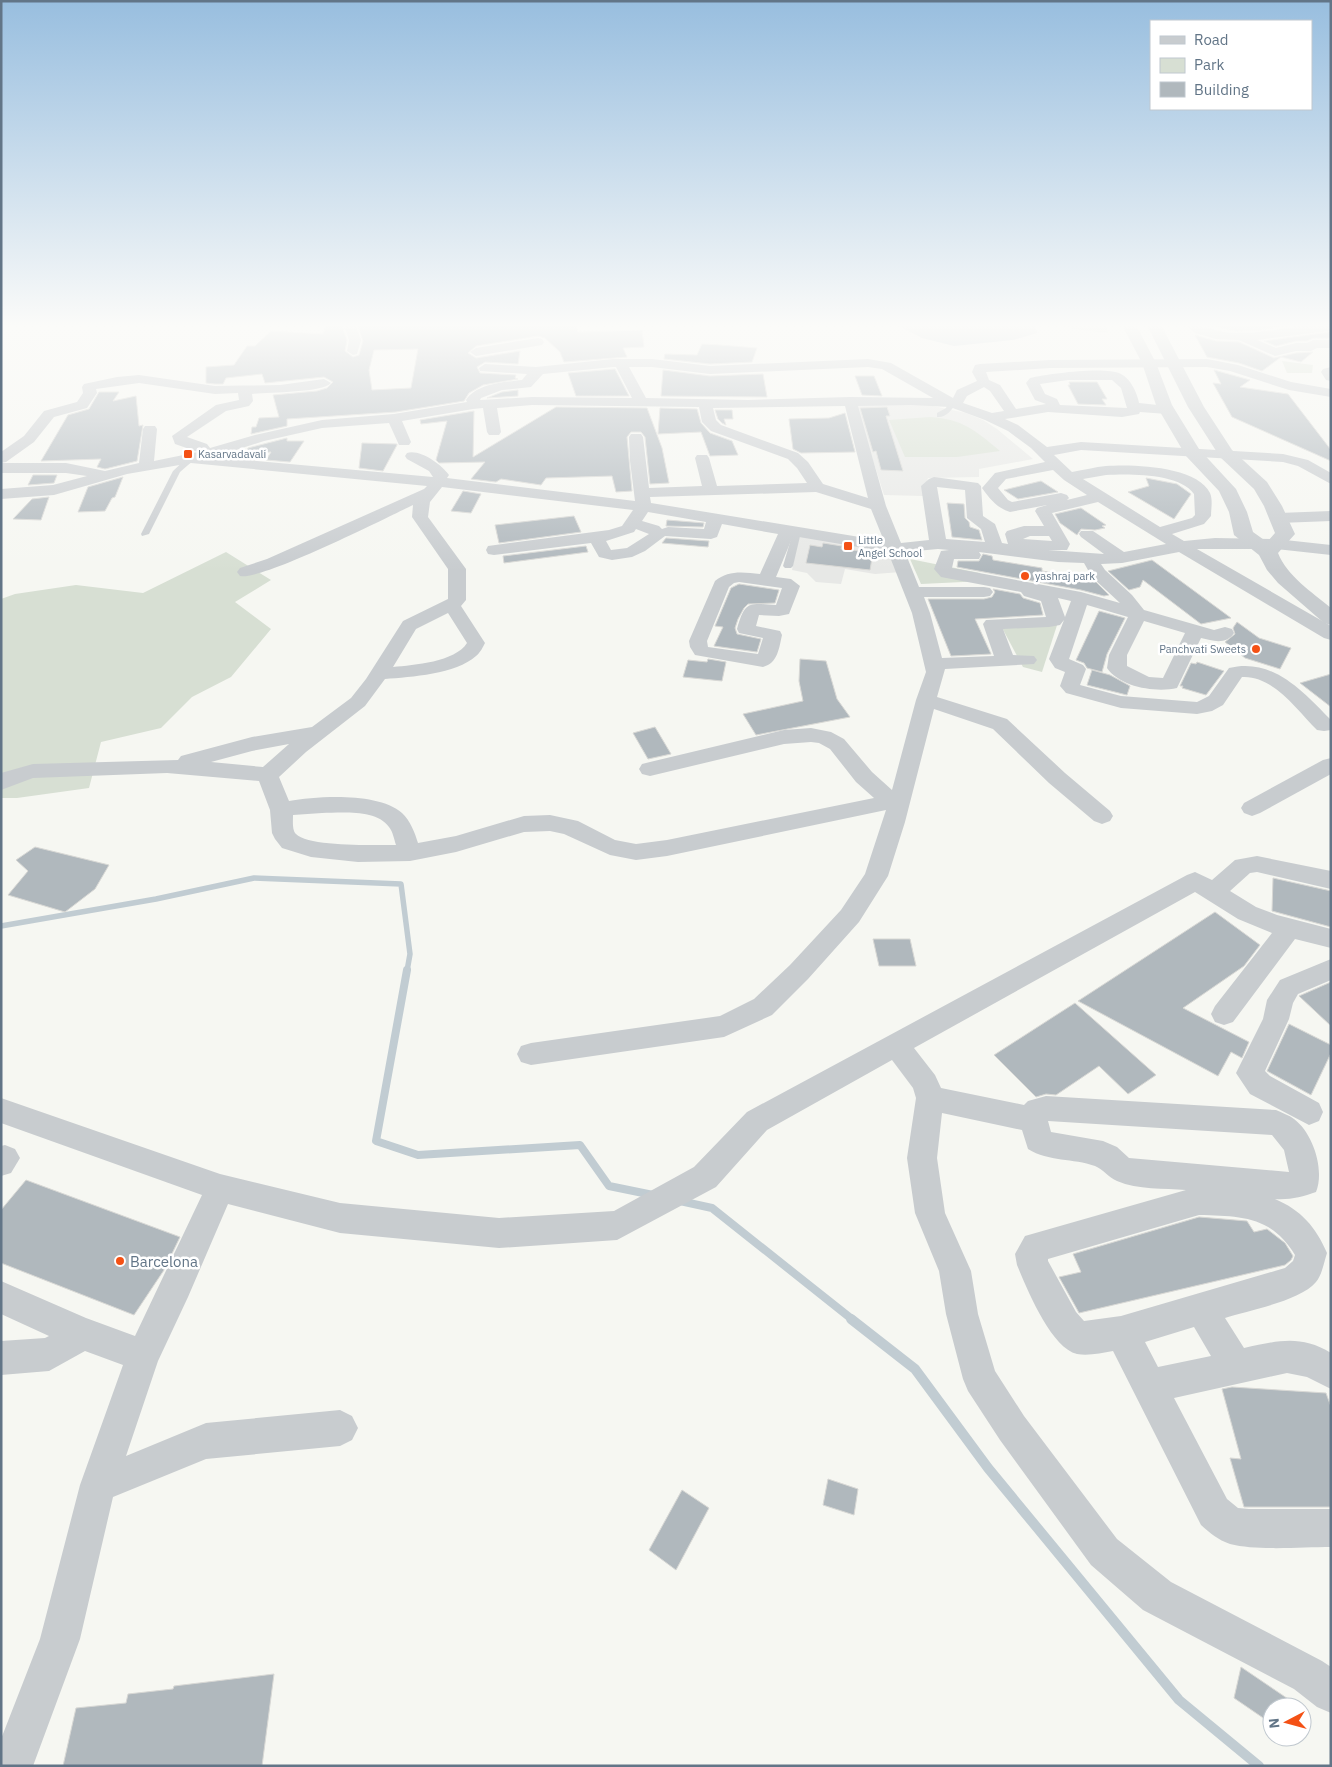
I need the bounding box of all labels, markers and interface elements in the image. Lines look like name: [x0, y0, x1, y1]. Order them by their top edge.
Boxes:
legend: [1150, 20, 1312, 110]
text: Road: [1194, 30, 1229, 49]
text: Park: [1194, 55, 1224, 74]
text: Building: [1194, 80, 1249, 99]
place label: Kasarvadavali: [198, 447, 266, 461]
marker: Kasarvadavali: [182, 448, 194, 460]
place label: Little Angel School: [858, 533, 922, 560]
marker: Little Angel School: [842, 540, 854, 552]
place label: yashraj park: [1035, 569, 1095, 583]
marker: yashraj park: [1019, 570, 1031, 582]
place label: Panchvati Sweets: [1159, 642, 1246, 656]
marker: Panchvati Sweets: [1250, 643, 1262, 655]
place label: Barcelona: [130, 1252, 198, 1271]
marker: Barcelona: [114, 1255, 126, 1267]
north arrow: [1262, 1697, 1312, 1747]
text: N: [1265, 1717, 1284, 1729]

